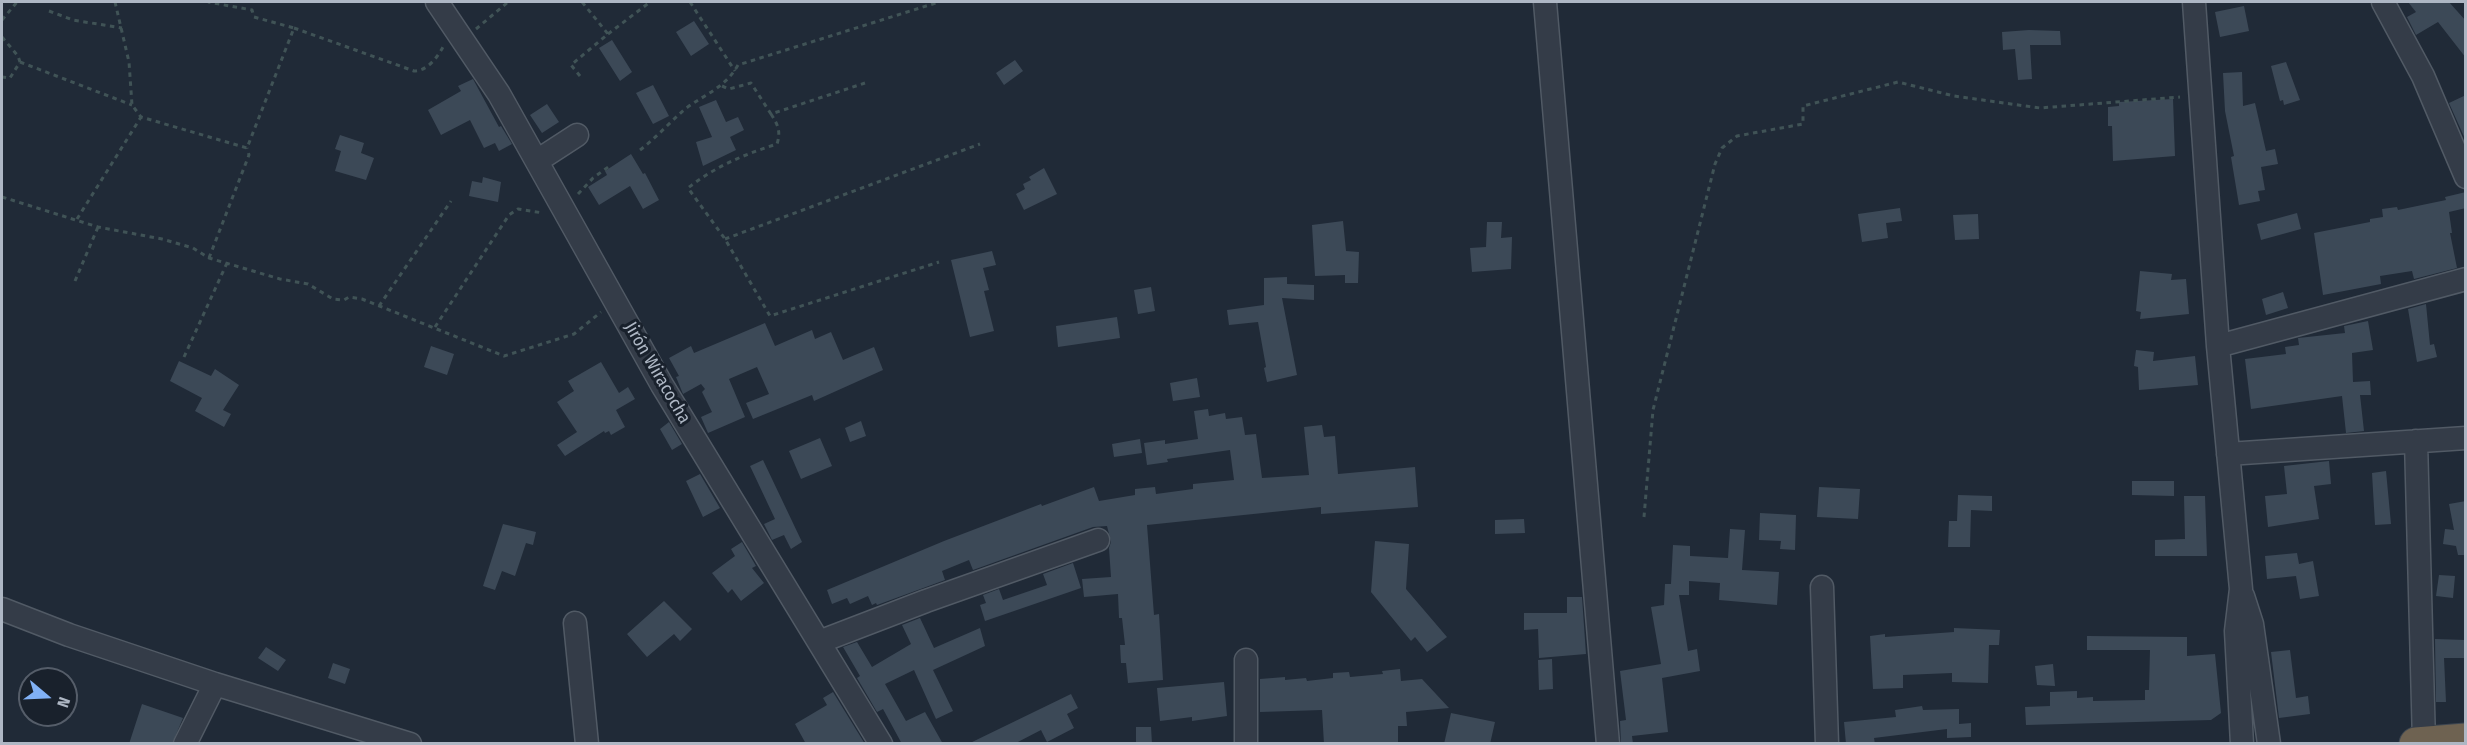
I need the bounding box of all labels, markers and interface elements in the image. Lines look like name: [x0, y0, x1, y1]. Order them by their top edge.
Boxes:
street label: Jirón Wiracocha: [619, 318, 695, 428]
north arrow: [18, 667, 78, 727]
text: N: [53, 695, 74, 710]

